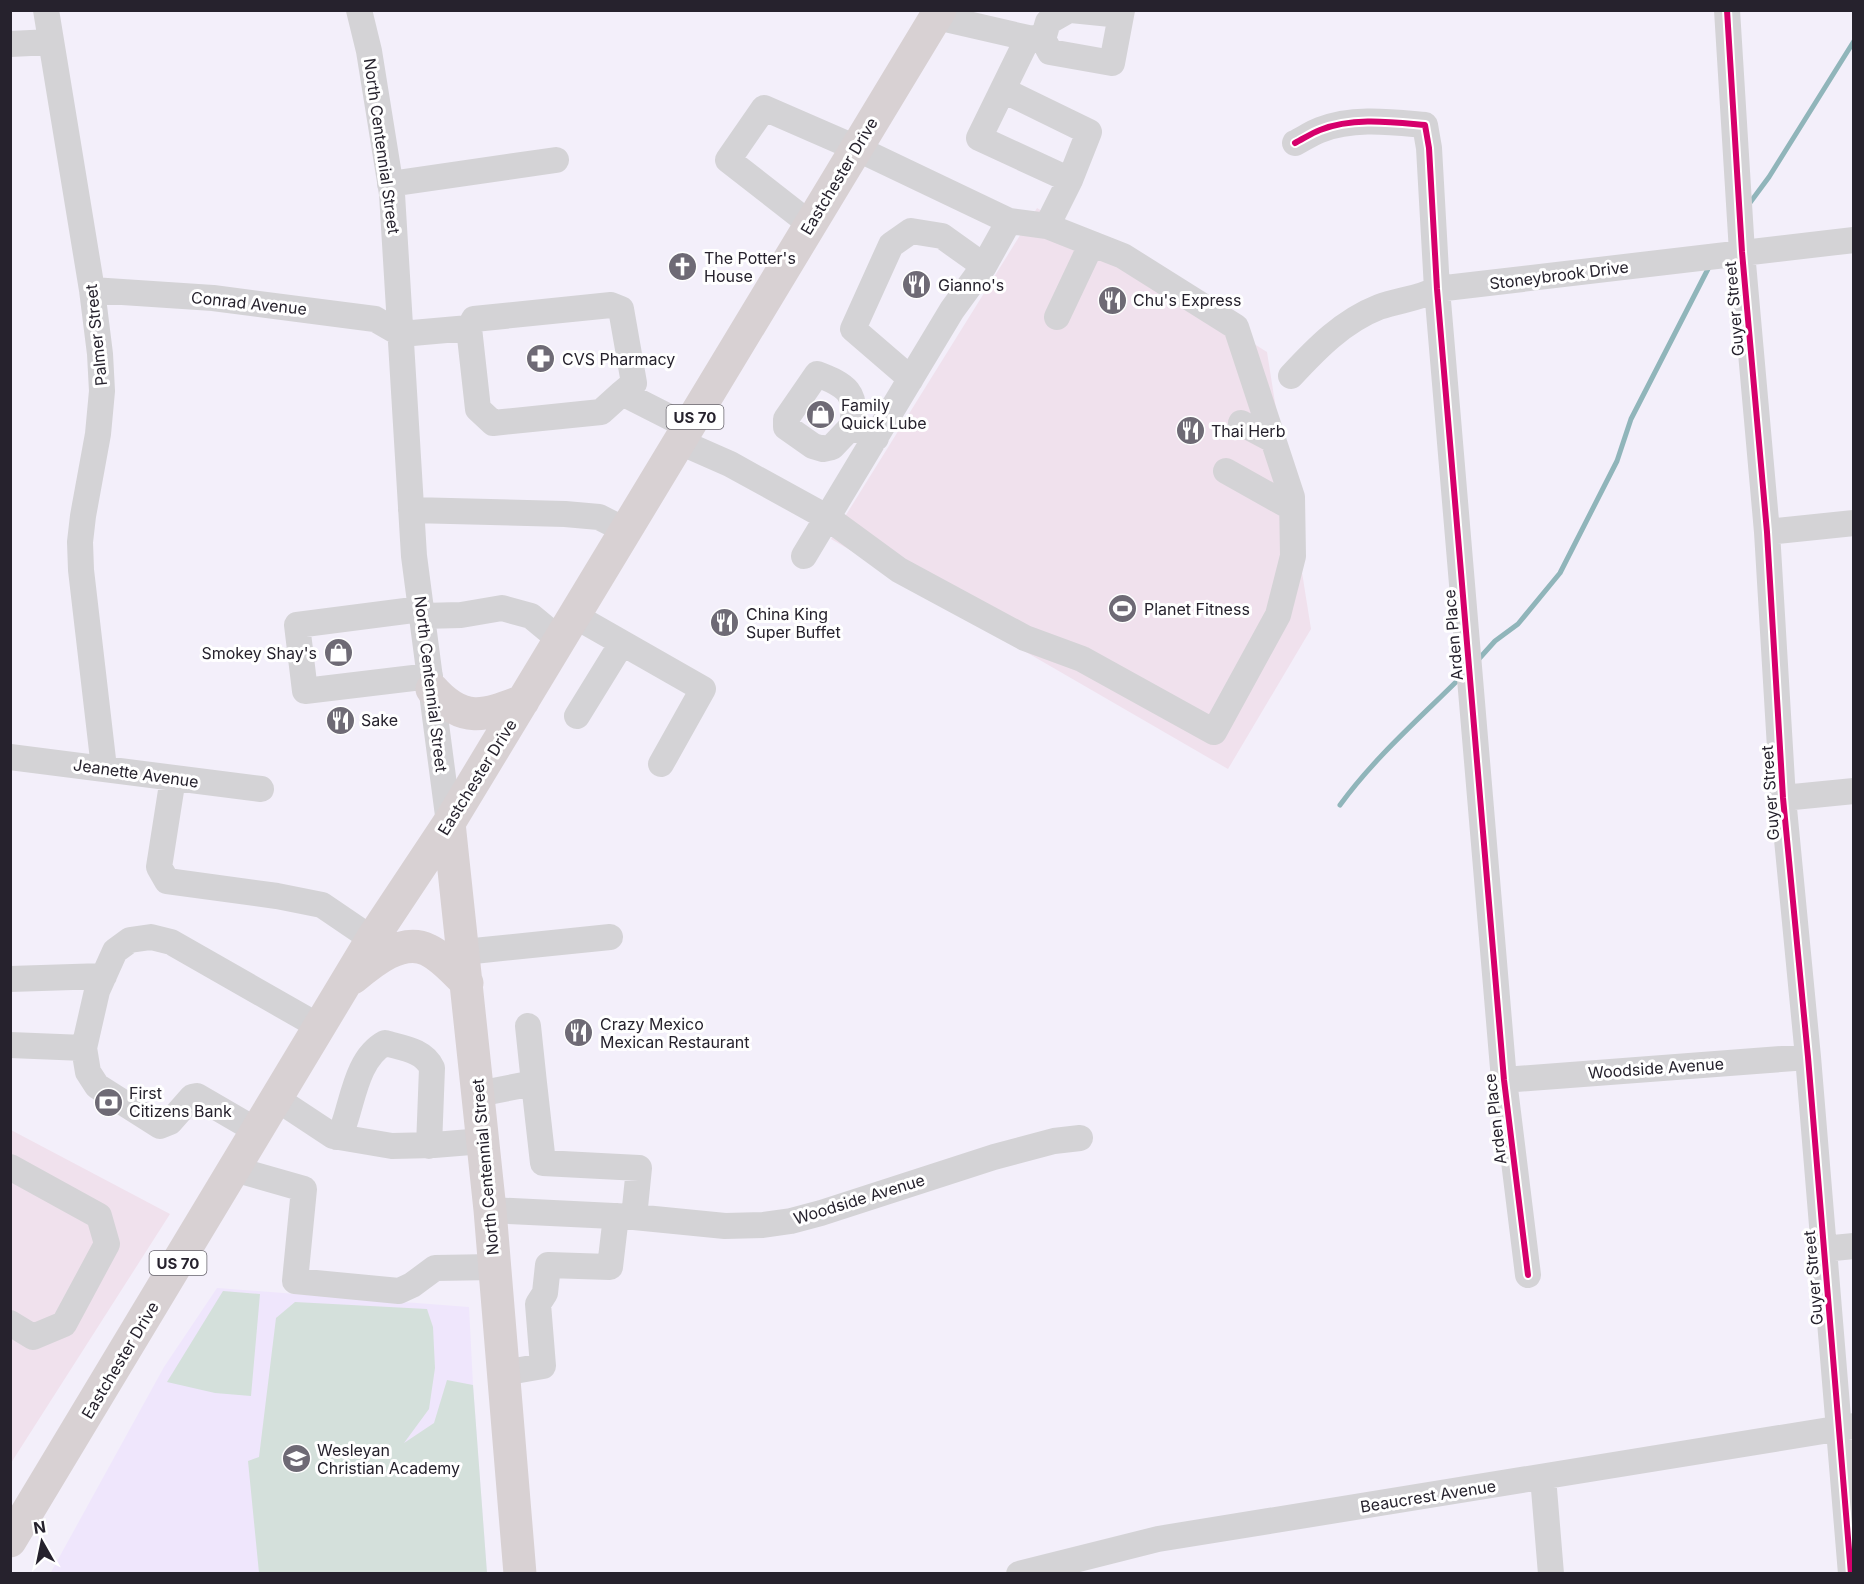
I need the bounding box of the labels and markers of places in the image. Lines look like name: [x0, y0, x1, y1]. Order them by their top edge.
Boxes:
place label: The Potter's House: [704, 248, 796, 286]
church icon: The Potter's House: [667, 251, 699, 283]
restaurant icon: Gianno's: [901, 269, 933, 301]
place label: Gianno's: [938, 275, 1004, 295]
restaurant icon: Chu's Express: [1096, 284, 1128, 316]
place label: Chu's Express: [1133, 290, 1241, 310]
pharmacy icon: CVS Pharmacy: [525, 343, 557, 375]
place label: CVS Pharmacy: [562, 349, 675, 369]
place label: Family Quick Lube: [841, 395, 927, 433]
shop icon: Family Quick Lube: [804, 398, 836, 430]
restaurant icon: Thai Herb: [1174, 415, 1206, 447]
place label: Thai Herb: [1211, 421, 1285, 441]
sports icon: Planet Fitness: [1107, 593, 1139, 625]
place label: Planet Fitness: [1144, 599, 1250, 619]
place label: China King Super Buffet: [746, 604, 841, 642]
restaurant icon: China King Super Buffet: [709, 607, 741, 639]
shop icon: Smokey Shay's: [322, 637, 354, 669]
place label: Smokey Shay's: [201, 643, 317, 663]
restaurant icon: Sake: [324, 704, 356, 736]
place label: Sake: [361, 710, 398, 730]
place label: Crazy Mexico Mexican Restaurant: [600, 1014, 750, 1052]
restaurant icon: Crazy Mexico Mexican Restaurant: [563, 1017, 595, 1049]
place label: First Citizens Bank: [129, 1083, 232, 1121]
bank icon: First Citizens Bank: [92, 1086, 124, 1118]
place label: Wesleyan Christian Academy: [317, 1440, 460, 1478]
school or university icon: Wesleyan Christian Academy: [280, 1443, 312, 1475]

